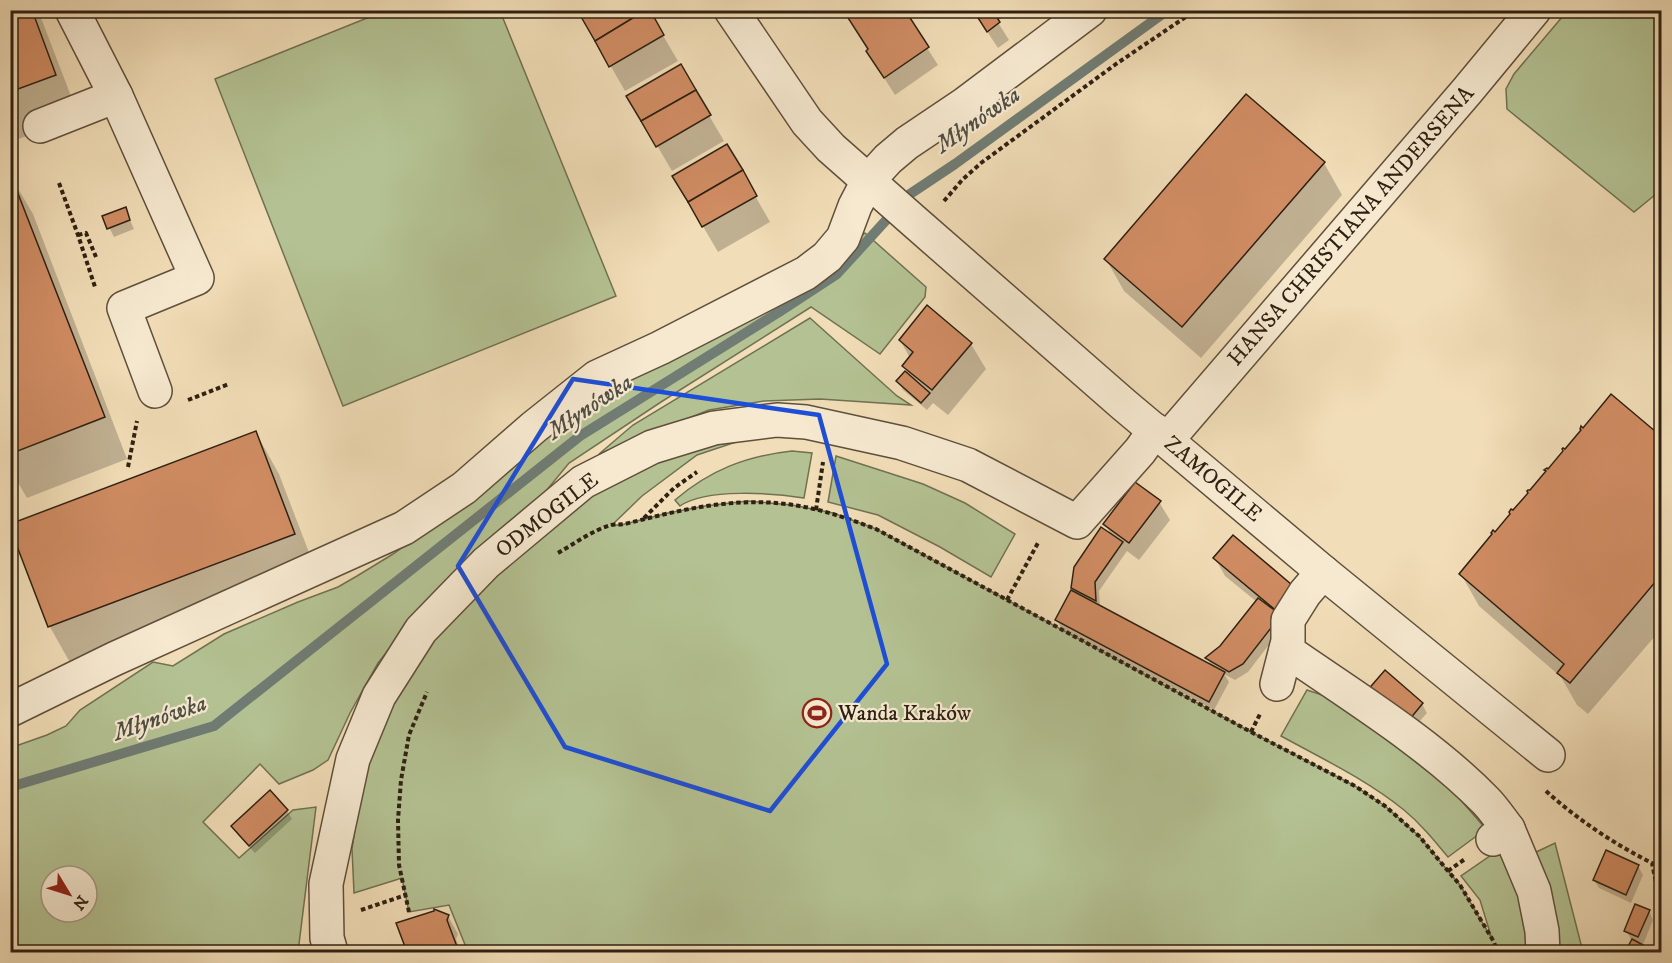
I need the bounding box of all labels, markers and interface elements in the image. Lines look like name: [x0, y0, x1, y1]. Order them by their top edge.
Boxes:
water label: Młynówka: [928, 80, 1026, 161]
street label: HANSA CHRISTIANA ANDERSENA: [1222, 80, 1481, 372]
water label: Młynówka: [540, 367, 639, 448]
street label: ZAMOGILE: [1159, 430, 1267, 528]
street label: ODMOGILE: [490, 467, 604, 563]
water label: Młynówka: [107, 688, 211, 749]
sports icon: Wanda Kraków: [801, 697, 833, 729]
place label: Wanda Kraków: [837, 700, 971, 727]
north arrow: [39, 864, 99, 924]
text: N: [68, 891, 92, 914]

